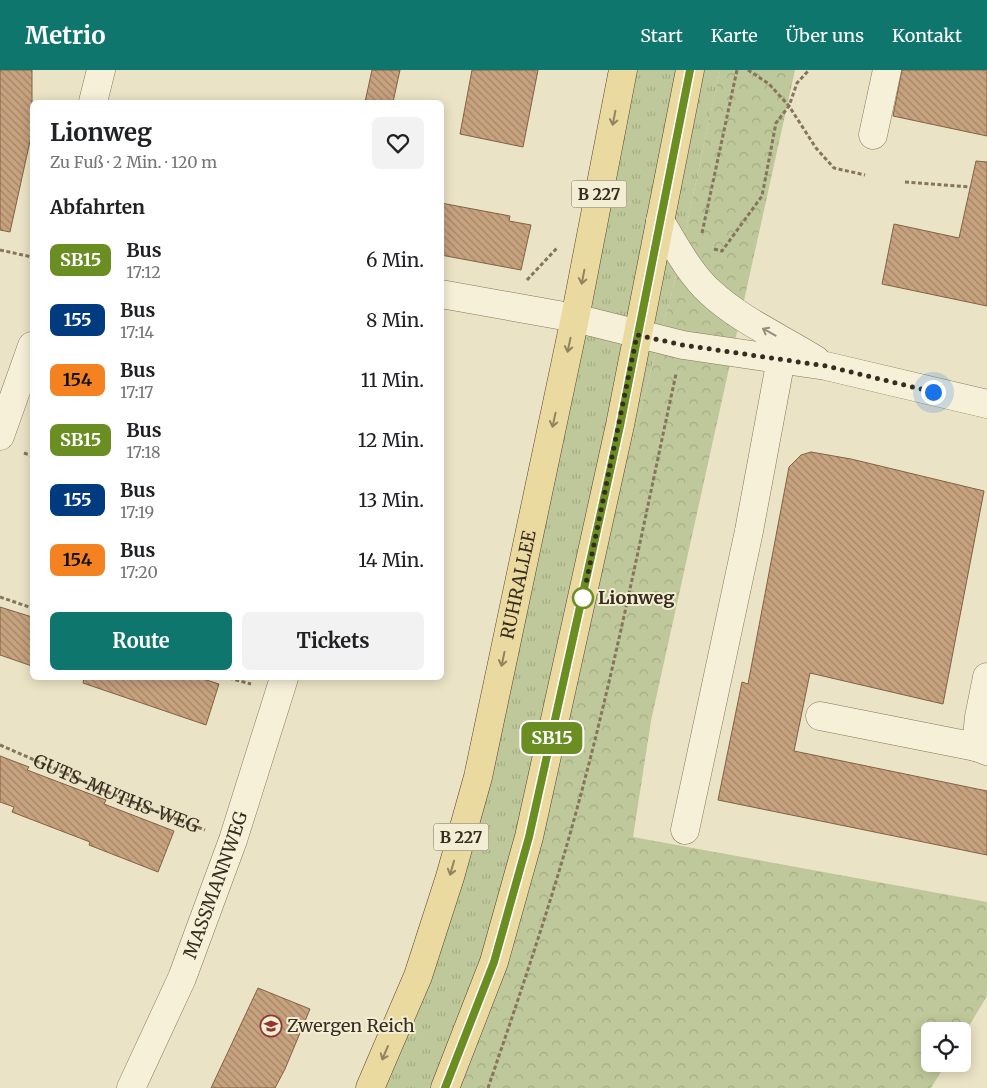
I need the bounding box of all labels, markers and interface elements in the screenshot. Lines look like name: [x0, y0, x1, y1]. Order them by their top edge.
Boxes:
text: Metrio: [25, 20, 105, 51]
text: Start: [640, 24, 683, 47]
text: Karte: [711, 24, 758, 47]
text: Über uns: [786, 24, 864, 47]
text: Kontakt: [892, 24, 962, 47]
one-way arrow: [609, 109, 618, 125]
text: Lionweg: [50, 117, 152, 148]
button: heart: [372, 117, 424, 169]
text: Zu Fuß · 2 Min. · 120 m: [50, 152, 217, 172]
road number: B 227: [572, 180, 626, 208]
text: Abfahrten: [50, 195, 145, 219]
text: Bus: [126, 238, 162, 262]
text: SB15: [60, 248, 101, 271]
text: 6 Min.: [366, 248, 424, 272]
text: 17:12: [126, 262, 161, 282]
one-way arrow: [578, 269, 587, 285]
text: Bus: [120, 298, 155, 322]
text: 155: [63, 308, 92, 331]
text: 8 Min.: [366, 308, 424, 332]
text: 17:14: [120, 322, 154, 342]
one-way arrow: [762, 327, 777, 336]
one-way arrow: [564, 337, 573, 353]
text: Bus: [120, 358, 155, 382]
text: 154: [63, 368, 92, 391]
text: 11 Min.: [361, 368, 424, 392]
your location: [921, 380, 946, 405]
text: 17:17: [120, 382, 153, 402]
one-way arrow: [548, 412, 558, 428]
text: Bus: [126, 418, 162, 442]
text: SB15: [60, 428, 101, 451]
text: 12 Min.: [358, 428, 424, 452]
text: 17:18: [126, 442, 161, 462]
text: Bus: [120, 478, 155, 502]
text: 155: [63, 488, 92, 511]
text: 13 Min.: [358, 488, 424, 512]
text: 17:19: [120, 502, 154, 522]
street label: RUHRALLEE: [495, 528, 541, 641]
text: Bus: [120, 538, 155, 562]
text: 154: [63, 548, 92, 571]
text: 14 Min.: [358, 548, 424, 572]
text: 17:20: [120, 562, 158, 582]
place label: Lionweg: [598, 586, 675, 609]
marker: Lionweg: [572, 587, 594, 609]
button: Route: [50, 612, 232, 670]
button: Tickets: [242, 612, 424, 670]
one-way arrow: [498, 651, 507, 667]
line badge: SB15: [517, 722, 587, 754]
text: SB15: [531, 726, 573, 749]
street label: GUTS-MUTHS-WEG: [30, 749, 203, 838]
street label: MASSMANNWEG: [178, 809, 252, 962]
road number: B 227: [434, 824, 488, 850]
one-way arrow: [447, 860, 457, 876]
school or university icon: Zwergen Reich: [259, 1014, 283, 1038]
place label: Zwergen Reich: [287, 1014, 415, 1037]
map controls: [921, 1022, 971, 1072]
button: locate: [921, 1022, 971, 1072]
one-way arrow: [379, 1046, 388, 1061]

